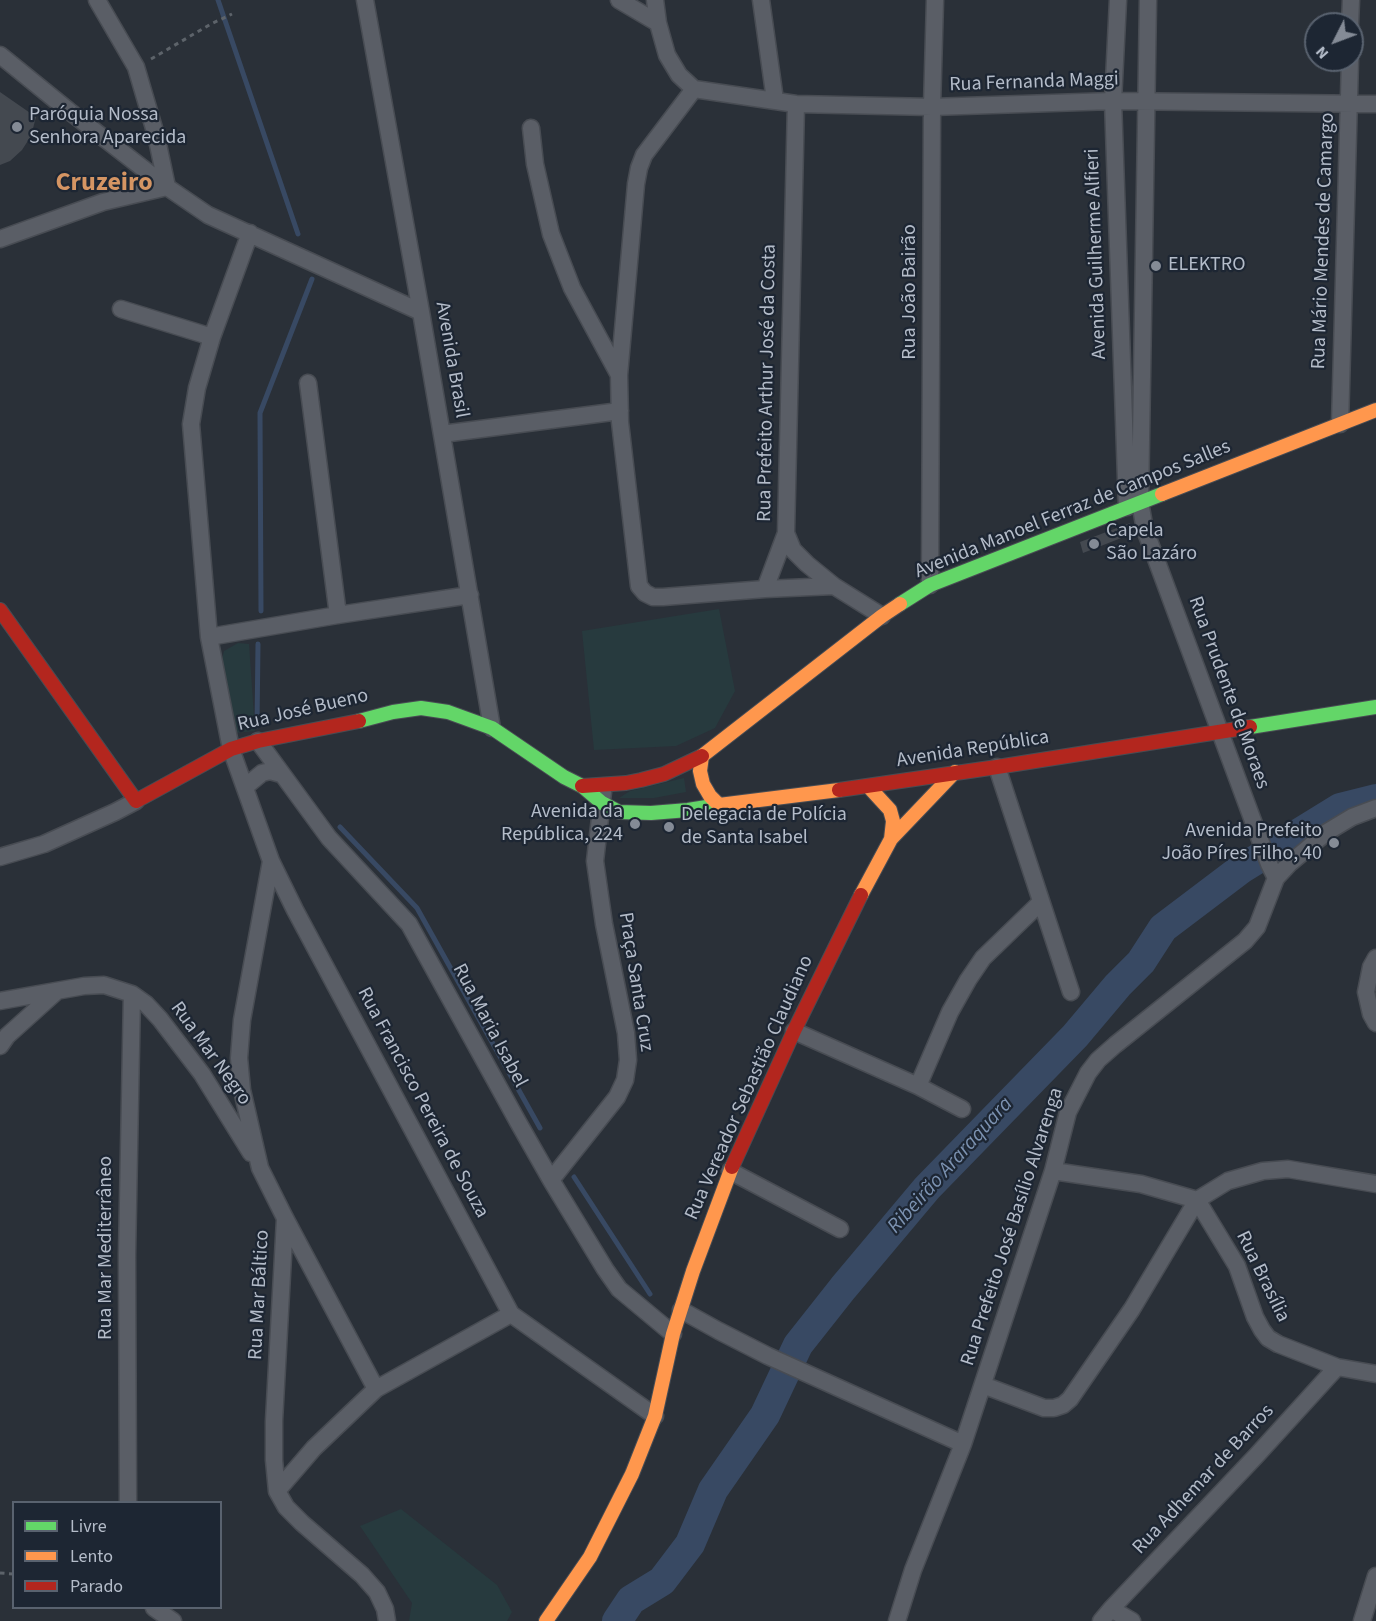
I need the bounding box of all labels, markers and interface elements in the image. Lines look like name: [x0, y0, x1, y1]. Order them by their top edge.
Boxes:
north arrow: [1304, 12, 1364, 72]
text: N: [1310, 41, 1334, 64]
street label: Rua Fernanda Maggi: [949, 68, 1119, 98]
place label: Paróquia Nossa Senhora Aparecida: [29, 104, 186, 151]
street label: Rua Mário Mendes de Camargo: [1308, 112, 1340, 370]
marker: Paróquia Nossa Senhora Aparecida: [10, 120, 24, 134]
street label: Avenida Guilherme Alfieri: [1081, 148, 1113, 360]
district label: Cruzeiro: [55, 168, 153, 200]
street label: Rua João Bairão: [899, 224, 923, 360]
street label: Rua Prefeito Arthur José da Costa: [754, 244, 782, 522]
place label: ELEKTRO: [1168, 254, 1245, 278]
marker: ELEKTRO: [1149, 259, 1163, 273]
street label: Avenida Brasil: [429, 300, 473, 420]
street label: Avenida Manoel Ferraz de Campos Salles: [912, 435, 1234, 585]
place label: Capela São Lazáro: [1106, 520, 1197, 567]
marker: Capela São Lazáro: [1087, 537, 1101, 551]
street label: Rua Prudente de Moraes: [1182, 593, 1274, 793]
street label: Rua José Bueno: [235, 684, 371, 738]
street label: Avenida República: [895, 726, 1051, 774]
place label: Avenida da República, 224: [501, 801, 623, 848]
place label: Delegacia de Polícia de Santa Isabel: [681, 804, 847, 851]
marker: Avenida da República, 224: [628, 817, 642, 831]
marker: Delegacia de Polícia de Santa Isabel: [662, 820, 676, 834]
place label: Avenida Prefeito João Píres Filho, 40: [1161, 820, 1322, 867]
marker: Avenida Prefeito João Píres Filho, 40: [1327, 836, 1341, 850]
street label: Praça Santa Cruz: [612, 911, 658, 1053]
street label: Rua Vereador Sebastião Claudiano: [681, 952, 819, 1224]
street label: Rua Maria Isabel: [446, 960, 532, 1092]
street label: Rua Francisco Pereira de Souza: [351, 984, 493, 1222]
street label: Rua Mar Negro: [164, 998, 256, 1110]
street label: Rua Prefeito José Basílio Alvarenga: [957, 1085, 1069, 1369]
water label: Ribeirão Araraquara: [883, 1093, 1019, 1239]
street label: Rua Mar Mediterrâneo: [95, 1156, 119, 1340]
street label: Rua Brasília: [1230, 1228, 1294, 1326]
street label: Rua Mar Báltico: [245, 1229, 275, 1361]
street label: Rua Adhemar de Barros: [1128, 1400, 1280, 1560]
legend: [12, 1501, 222, 1609]
text: Livre: [70, 1514, 107, 1539]
text: Lento: [70, 1544, 113, 1569]
text: Parado: [70, 1574, 123, 1599]

